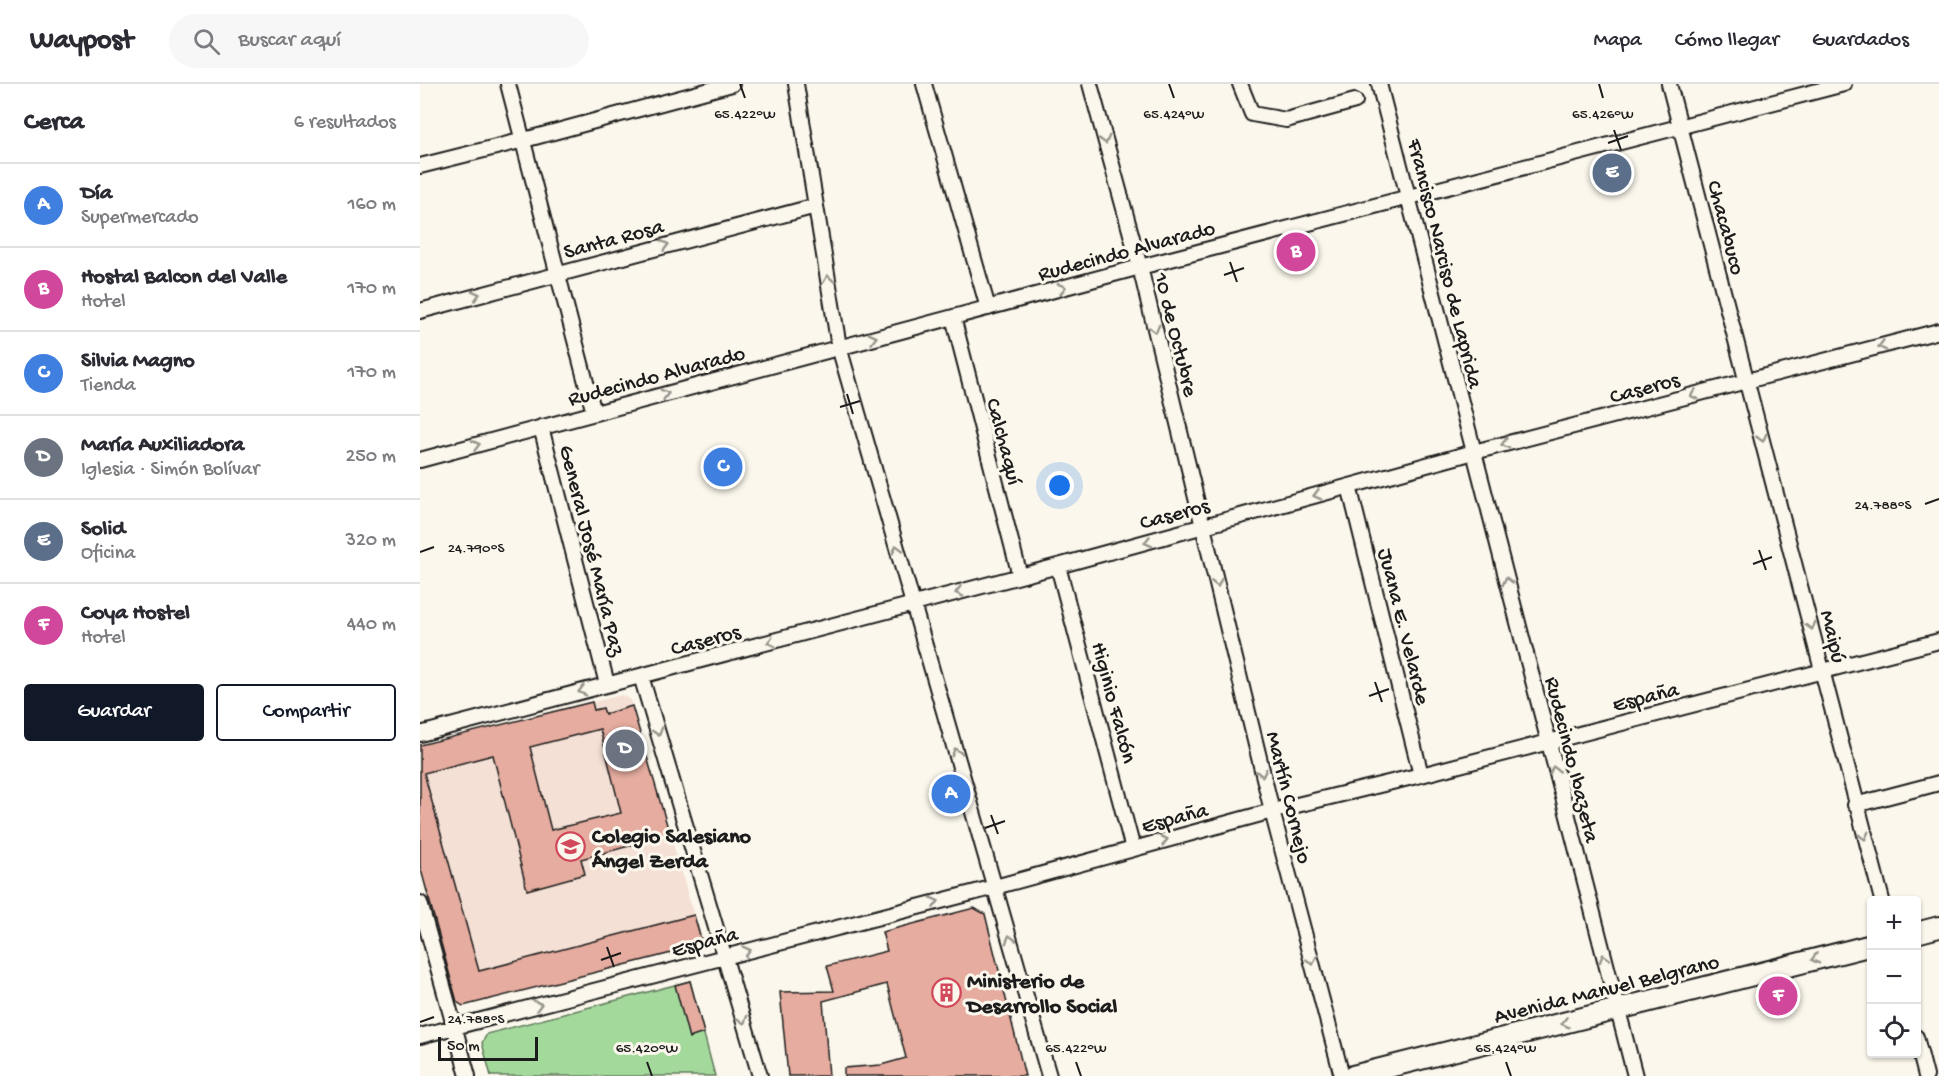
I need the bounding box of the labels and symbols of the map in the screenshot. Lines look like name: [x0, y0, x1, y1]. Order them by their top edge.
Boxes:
text: 65.422°W: [714, 106, 776, 124]
text: 65.424°W: [1143, 106, 1205, 124]
text: 65.426°W: [1572, 106, 1634, 124]
one-way arrow: [1098, 135, 1110, 145]
street label: Francisco Narciso de Laprida: [1399, 136, 1487, 392]
pin: E: [1592, 150, 1632, 196]
street label: Chacabuco: [1699, 178, 1749, 278]
street label: Santa Rosa: [561, 215, 668, 267]
street label: Rudecindo Alvarado: [1036, 217, 1218, 289]
pin: B: [1276, 230, 1316, 274]
one-way arrow: [660, 240, 670, 253]
street label: 10 de Octubre: [1146, 269, 1202, 400]
one-way arrow: [822, 274, 835, 284]
one-way arrow: [1056, 283, 1067, 295]
one-way arrow: [471, 290, 481, 303]
one-way arrow: [1148, 324, 1161, 334]
one-way arrow: [867, 333, 878, 345]
one-way arrow: [1878, 338, 1888, 351]
street label: Rudecindo Alvarado: [566, 342, 748, 414]
street label: Caseros: [1607, 368, 1684, 412]
one-way arrow: [1689, 388, 1700, 400]
one-way arrow: [659, 389, 670, 401]
street label: Calchaquí: [978, 396, 1026, 489]
one-way arrow: [1754, 433, 1767, 443]
one-way arrow: [1500, 437, 1510, 450]
one-way arrow: [471, 440, 481, 452]
street label: General José María Paz: [551, 443, 629, 660]
pin: C: [704, 444, 742, 490]
your location: [1045, 471, 1074, 500]
one-way arrow: [1312, 488, 1323, 500]
street label: Caseros: [1137, 494, 1214, 538]
text: 24.788°S: [1854, 497, 1912, 515]
one-way arrow: [1143, 534, 1153, 547]
text: 24.790°S: [448, 540, 504, 558]
one-way arrow: [892, 544, 904, 555]
street label: Juana E. Velarde: [1370, 546, 1434, 709]
one-way arrow: [1501, 576, 1514, 586]
one-way arrow: [1210, 578, 1223, 588]
one-way arrow: [954, 585, 965, 597]
street label: Maipú: [1812, 608, 1850, 666]
street label: Caseros: [668, 620, 745, 664]
one-way arrow: [1803, 621, 1816, 631]
one-way arrow: [766, 635, 776, 648]
street label: Higinio Falcón: [1084, 640, 1141, 767]
street label: Rudecindo Ibazeta: [1537, 674, 1603, 846]
street label: España: [1610, 678, 1683, 720]
one-way arrow: [577, 684, 588, 696]
pin: D: [606, 726, 644, 772]
one-way arrow: [651, 727, 663, 737]
street label: Martín Cornejo: [1258, 729, 1316, 867]
one-way arrow: [951, 747, 963, 758]
one-way arrow: [1549, 765, 1562, 775]
one-way arrow: [1255, 767, 1268, 777]
pin: A: [932, 772, 970, 816]
street label: España: [1139, 798, 1212, 841]
place label: Colegio Salesiano Ángel Zerda: [591, 825, 752, 876]
one-way arrow: [1857, 830, 1869, 841]
school or university icon: Colegio Salesiano Ángel Zerda: [555, 831, 587, 863]
one-way arrow: [1159, 835, 1169, 848]
one-way arrow: [930, 897, 940, 909]
street label: España: [669, 922, 742, 965]
one-way arrow: [1004, 934, 1017, 944]
one-way arrow: [741, 945, 751, 958]
street label: Avenida Manuel Belgrano: [1492, 950, 1722, 1031]
one-way arrow: [1810, 952, 1821, 964]
one-way arrow: [1598, 954, 1611, 964]
one-way arrow: [1304, 956, 1317, 966]
place label: Ministerio de Desarrollo Social: [965, 970, 1117, 1021]
pin: F: [1758, 974, 1798, 1018]
building icon: Ministerio de Desarrollo Social: [930, 976, 962, 1008]
one-way arrow: [532, 1000, 542, 1013]
text: 24.788°S: [447, 1011, 505, 1029]
one-way arrow: [736, 1014, 748, 1025]
one-way arrow: [1560, 1015, 1570, 1028]
scale bar: [438, 1034, 538, 1062]
text: 65.420°W: [616, 1040, 679, 1058]
text: 65.422°W: [1045, 1040, 1107, 1058]
text: 65.424°W: [1475, 1040, 1537, 1058]

